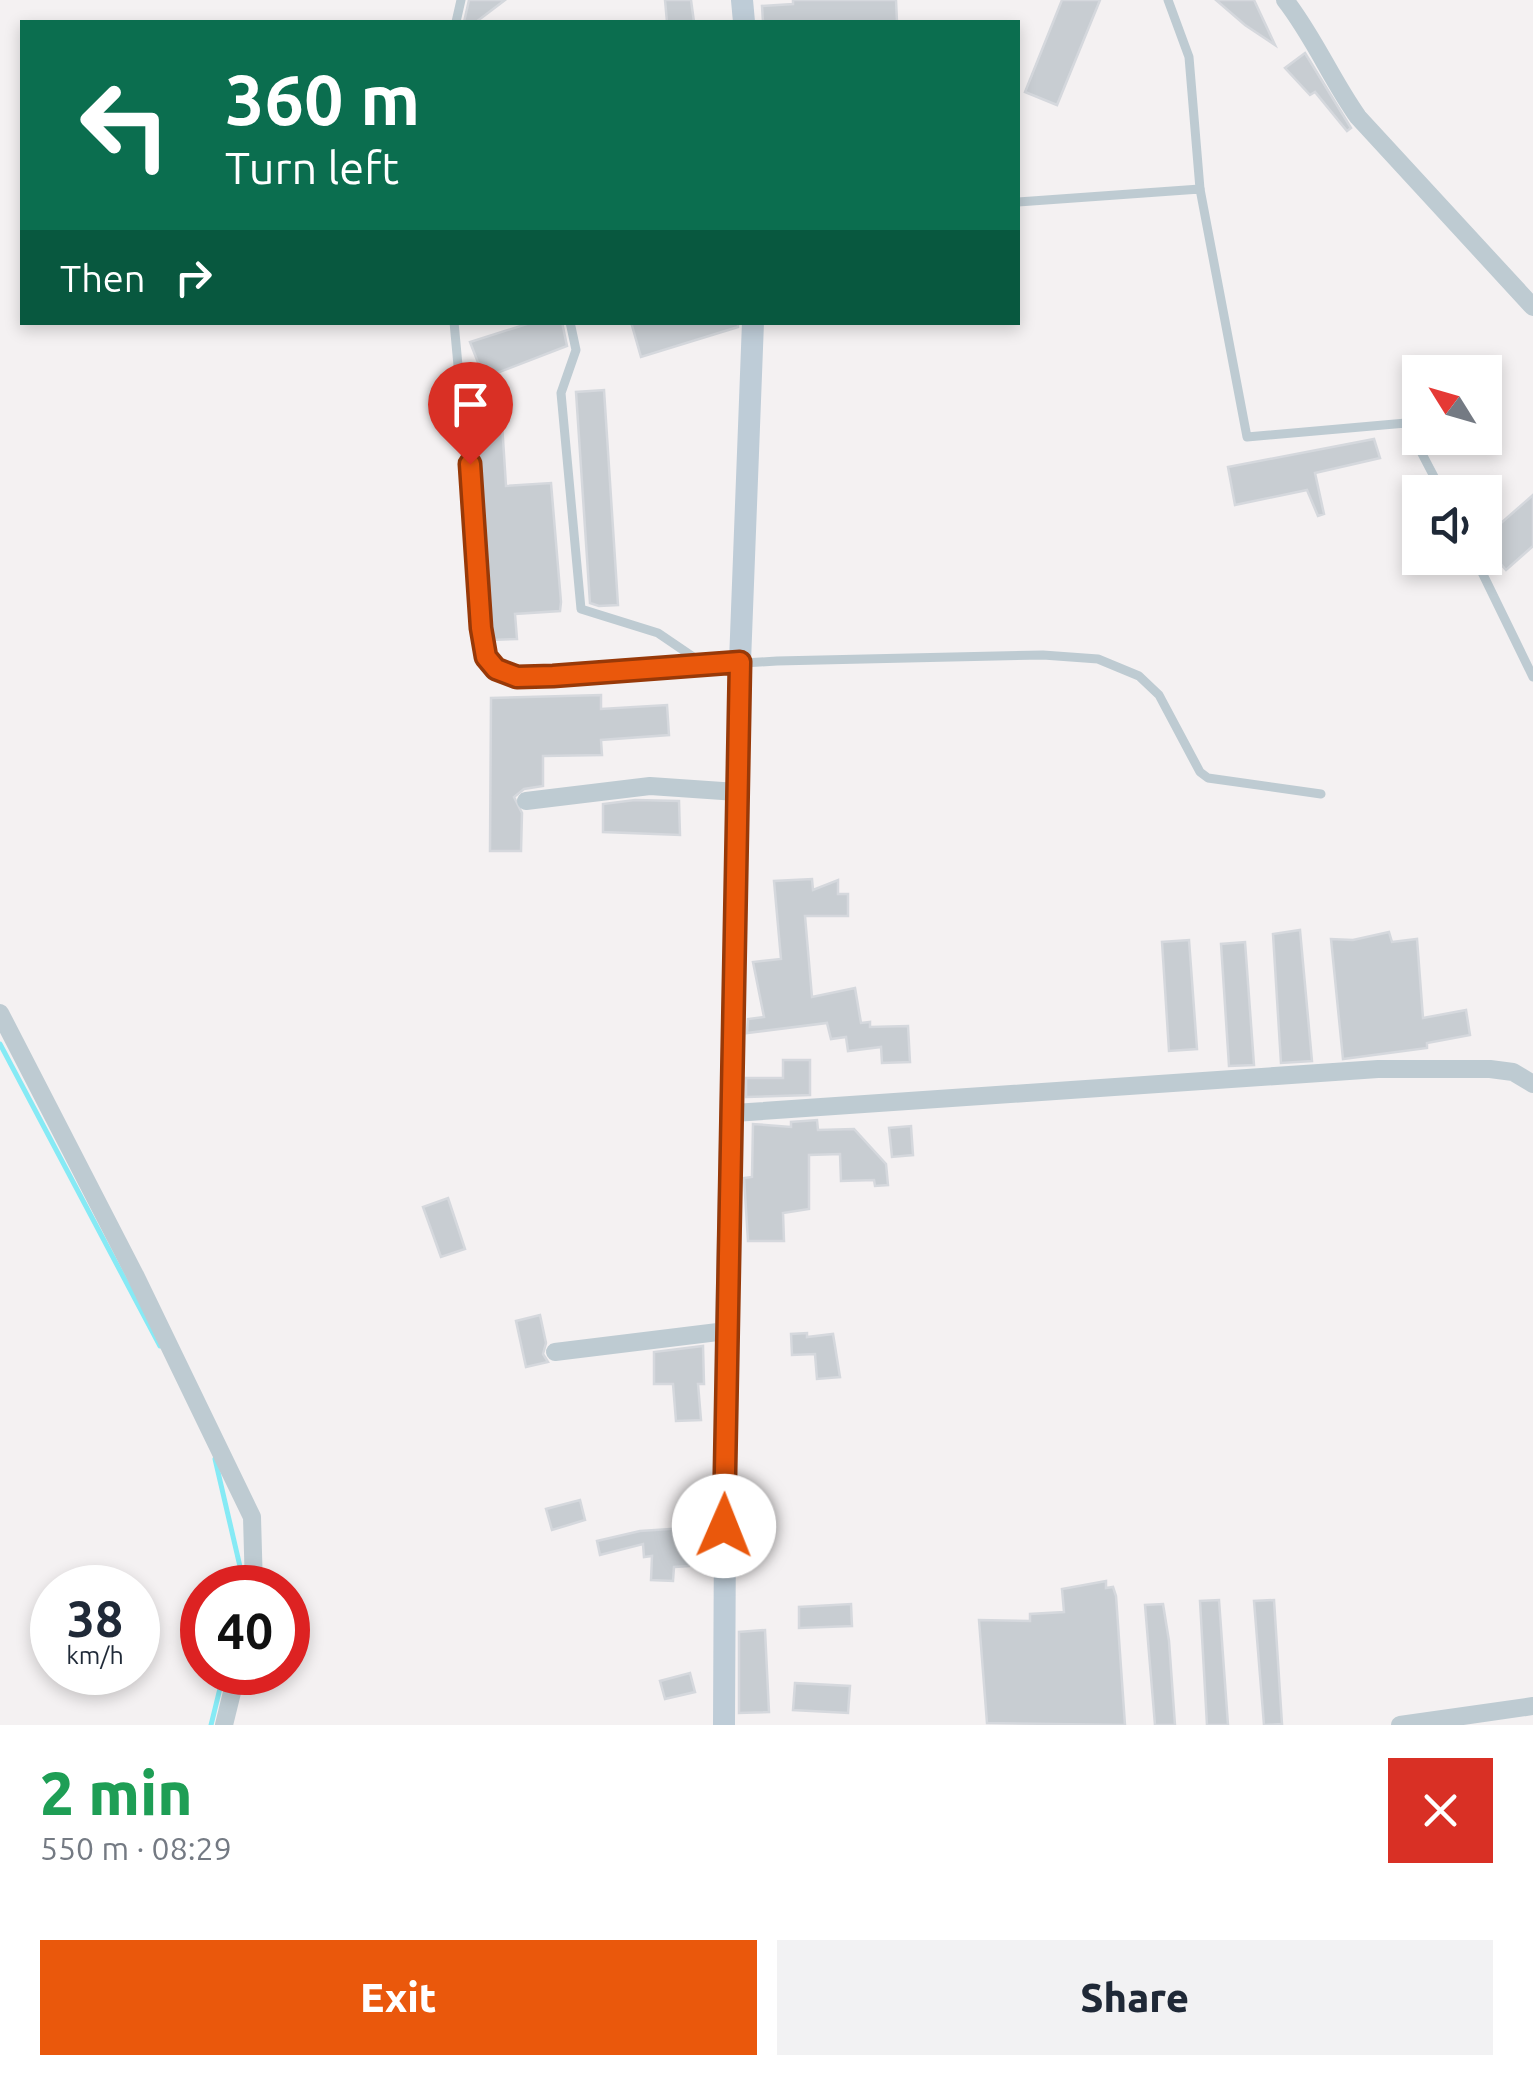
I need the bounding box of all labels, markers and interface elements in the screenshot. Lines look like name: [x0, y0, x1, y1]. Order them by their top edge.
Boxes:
icon: left: [60, 60, 190, 190]
text: 360 m: [225, 60, 420, 138]
text: Turn left: [225, 142, 399, 193]
icon: right: [166, 250, 221, 305]
text: Then: [60, 257, 146, 299]
north arrow: [1402, 355, 1502, 455]
map controls: [1402, 355, 1502, 575]
pin: [428, 362, 513, 465]
icon: arrive: [443, 377, 498, 432]
button: sound: [1402, 475, 1502, 575]
position arrow: [672, 1474, 776, 1578]
speed limit sign: 40: [180, 1565, 310, 1695]
text: 38: [67, 1590, 123, 1646]
text: km/h: [66, 1641, 124, 1669]
button: close: [1388, 1758, 1493, 1863]
text: 2 min: [40, 1759, 193, 1826]
text: 550 m · 08:29: [40, 1830, 232, 1866]
button: Exit: [40, 1940, 757, 2055]
button: Share: [777, 1940, 1493, 2055]

